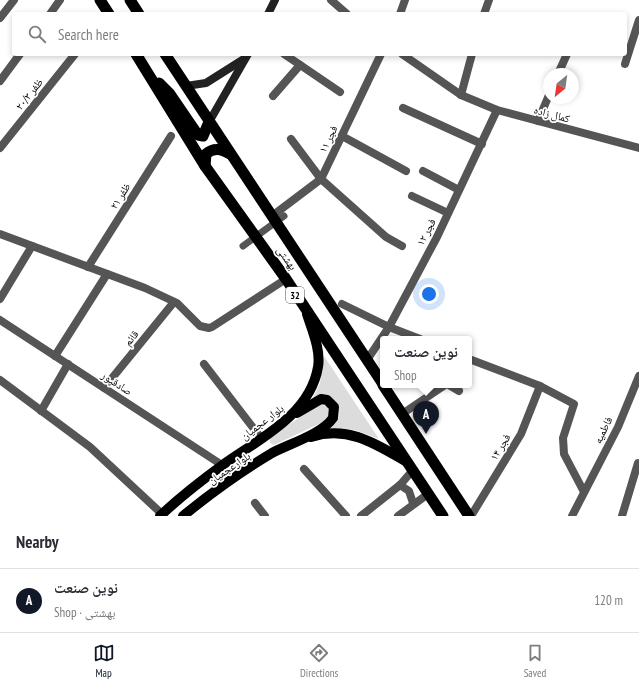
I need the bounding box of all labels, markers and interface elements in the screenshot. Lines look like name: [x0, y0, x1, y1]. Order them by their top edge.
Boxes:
search box: [12, 12, 627, 56]
icon: search: [26, 23, 48, 45]
text: Search here: [58, 25, 119, 44]
north arrow: [543, 68, 579, 104]
street label: ظفر ۲۰/۳: [12, 75, 46, 113]
street label: کمال زاده: [532, 102, 572, 126]
street label: فجر ۱۱: [315, 123, 341, 155]
street label: ظفر ۲۱: [107, 180, 133, 212]
street label: فجر ۱۲: [413, 216, 439, 248]
street label: بهشتی: [274, 243, 300, 273]
your location: [419, 284, 439, 304]
road number: 32: [286, 287, 304, 303]
street label: قائم: [120, 327, 143, 349]
popup: [380, 336, 472, 388]
text: نوین صنعت: [394, 342, 458, 361]
street label: صادقپور: [98, 367, 135, 398]
text: Shop: [394, 367, 417, 384]
street label: بلوار عجمیان: [238, 401, 286, 443]
pin: A: [413, 401, 439, 434]
street label: فاطمیه: [591, 414, 616, 446]
street label: فجر ۱۴: [487, 431, 514, 463]
street label: بلوارعجمیان: [205, 449, 253, 487]
text: Nearby: [16, 531, 59, 553]
text: نوین صنعت: [54, 578, 118, 597]
text: A: [26, 592, 32, 609]
text: 120 m: [594, 592, 623, 609]
text: Shop · بهشتی: [54, 604, 116, 621]
tab: Map: [93, 642, 115, 680]
tab: Directions: [300, 642, 338, 680]
tab: Saved: [524, 642, 546, 680]

